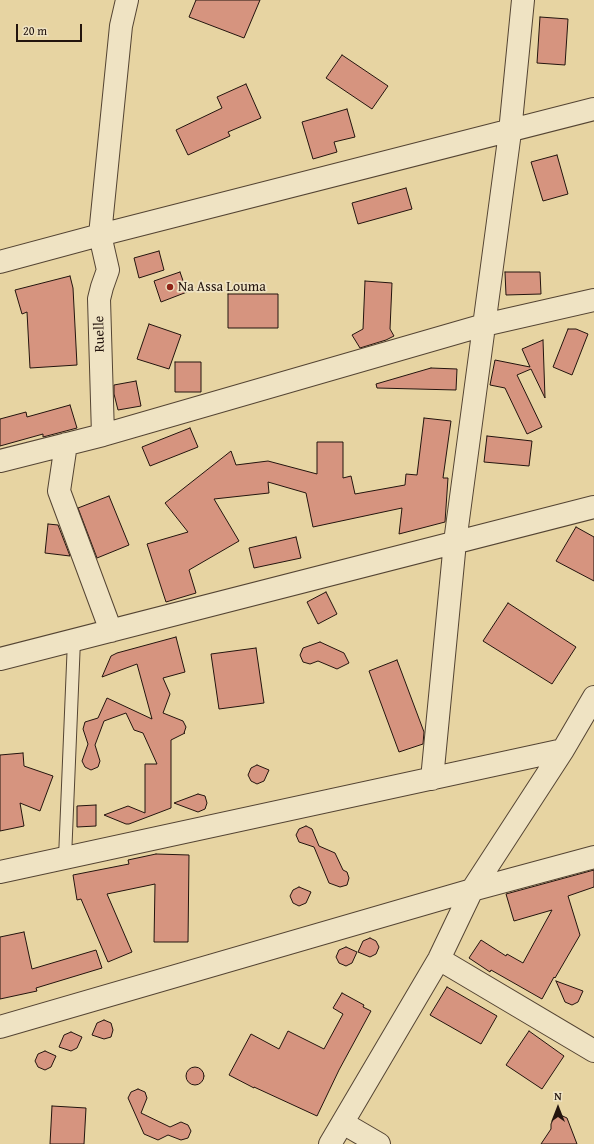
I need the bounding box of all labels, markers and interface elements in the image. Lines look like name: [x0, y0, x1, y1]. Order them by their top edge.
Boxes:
scale bar: [18, 16, 84, 42]
text: 20 m: [23, 22, 47, 39]
place label: Na Assa Louma: [178, 279, 266, 295]
marker: Na Assa Louma: [165, 282, 175, 292]
street label: Ruelle: [91, 316, 109, 352]
north arrow: [538, 1088, 578, 1128]
text: N: [554, 1088, 562, 1104]

